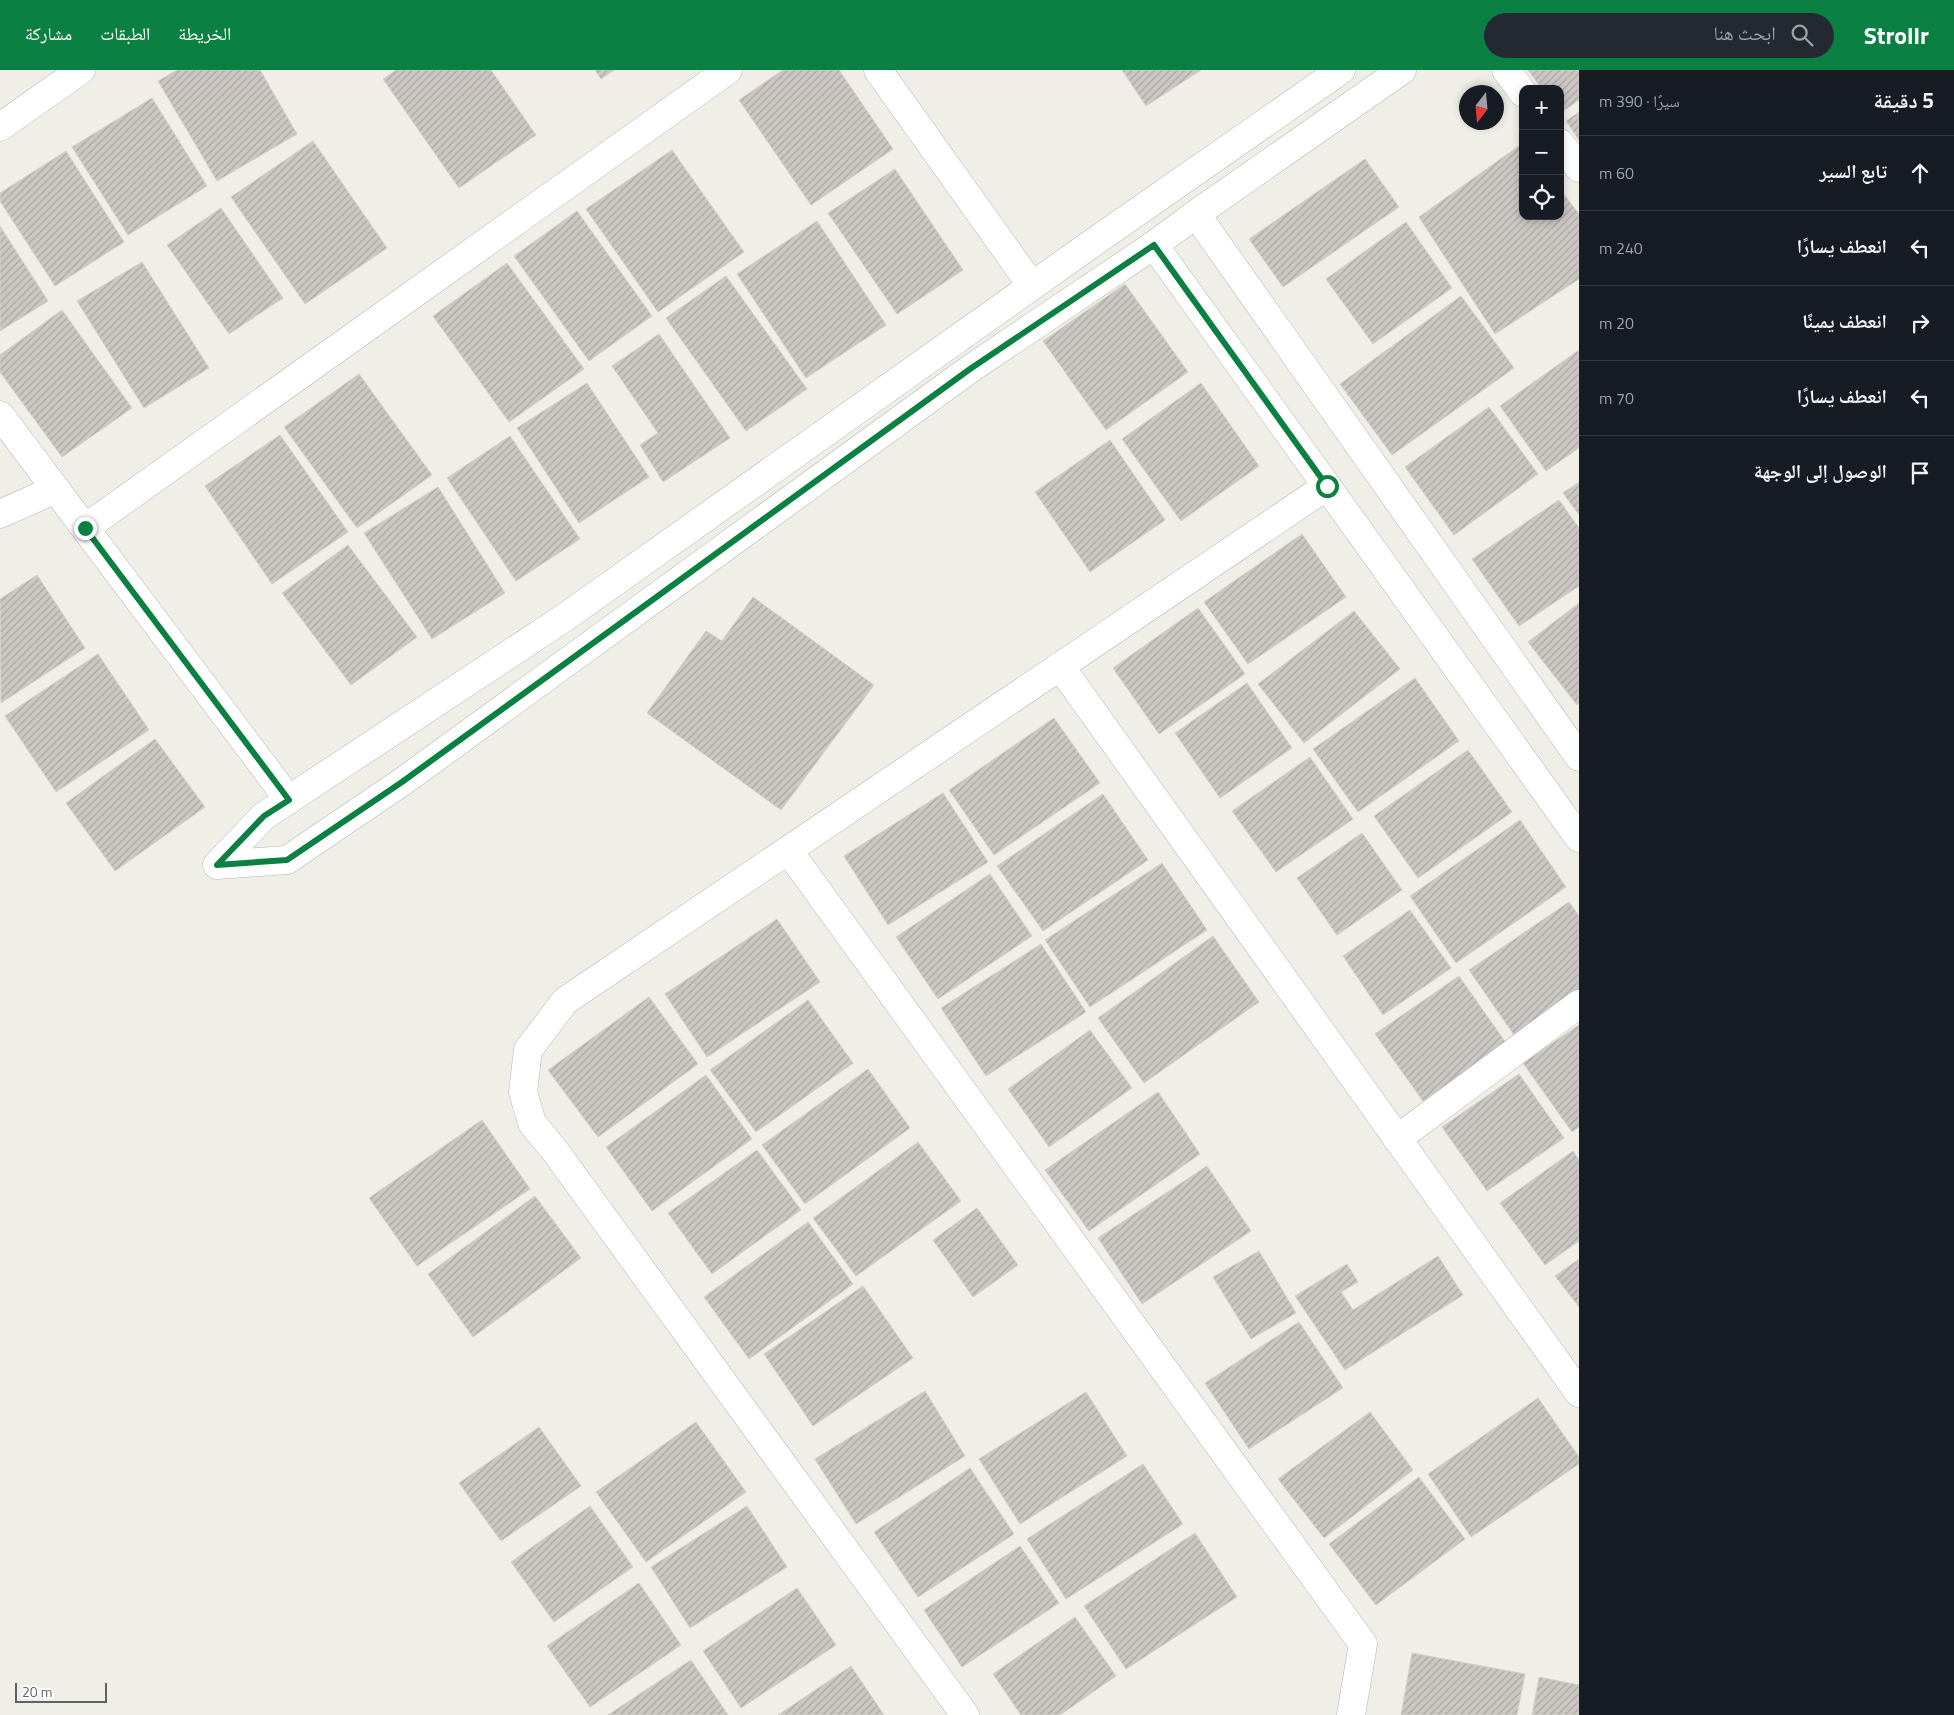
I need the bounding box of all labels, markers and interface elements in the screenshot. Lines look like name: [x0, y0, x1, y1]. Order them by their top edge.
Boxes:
search box: [1484, 13, 1834, 58]
text: Strollr: [1864, 17, 1929, 53]
text: ابحث هنا: [1714, 18, 1776, 47]
text: مشاركة: [25, 20, 72, 47]
text: الطبقات: [100, 20, 150, 47]
text: الخريطة: [178, 20, 231, 47]
icon: search: [1788, 21, 1816, 49]
text: 5 دقيقة: [1874, 84, 1934, 116]
north arrow: [1459, 85, 1504, 130]
map controls: [1519, 85, 1564, 220]
button: +: [1519, 85, 1564, 130]
text: سيرًا · 390 m: [1599, 89, 1680, 113]
button: −: [1519, 130, 1564, 175]
text: تابع السير: [1819, 156, 1887, 185]
icon: ahead: [1906, 159, 1934, 187]
text: 60 m: [1599, 161, 1634, 185]
button: locate: [1519, 175, 1564, 220]
text: انعطف يسارًا: [1797, 231, 1887, 260]
icon: left: [1906, 234, 1934, 262]
text: 240 m: [1599, 236, 1643, 260]
text: انعطف يمينًا: [1802, 306, 1887, 335]
icon: right: [1906, 309, 1934, 337]
text: 20 m: [1599, 311, 1634, 335]
text: انعطف يسارًا: [1797, 381, 1887, 410]
icon: left: [1906, 384, 1934, 412]
text: 70 m: [1599, 386, 1634, 410]
text: الوصول إلى الوجهة: [1754, 456, 1887, 485]
icon: arrive: [1906, 459, 1934, 487]
route start: [1316, 475, 1339, 498]
route end: [74, 517, 97, 540]
scale bar: [15, 1680, 108, 1703]
text: 20 m: [22, 1681, 52, 1702]

